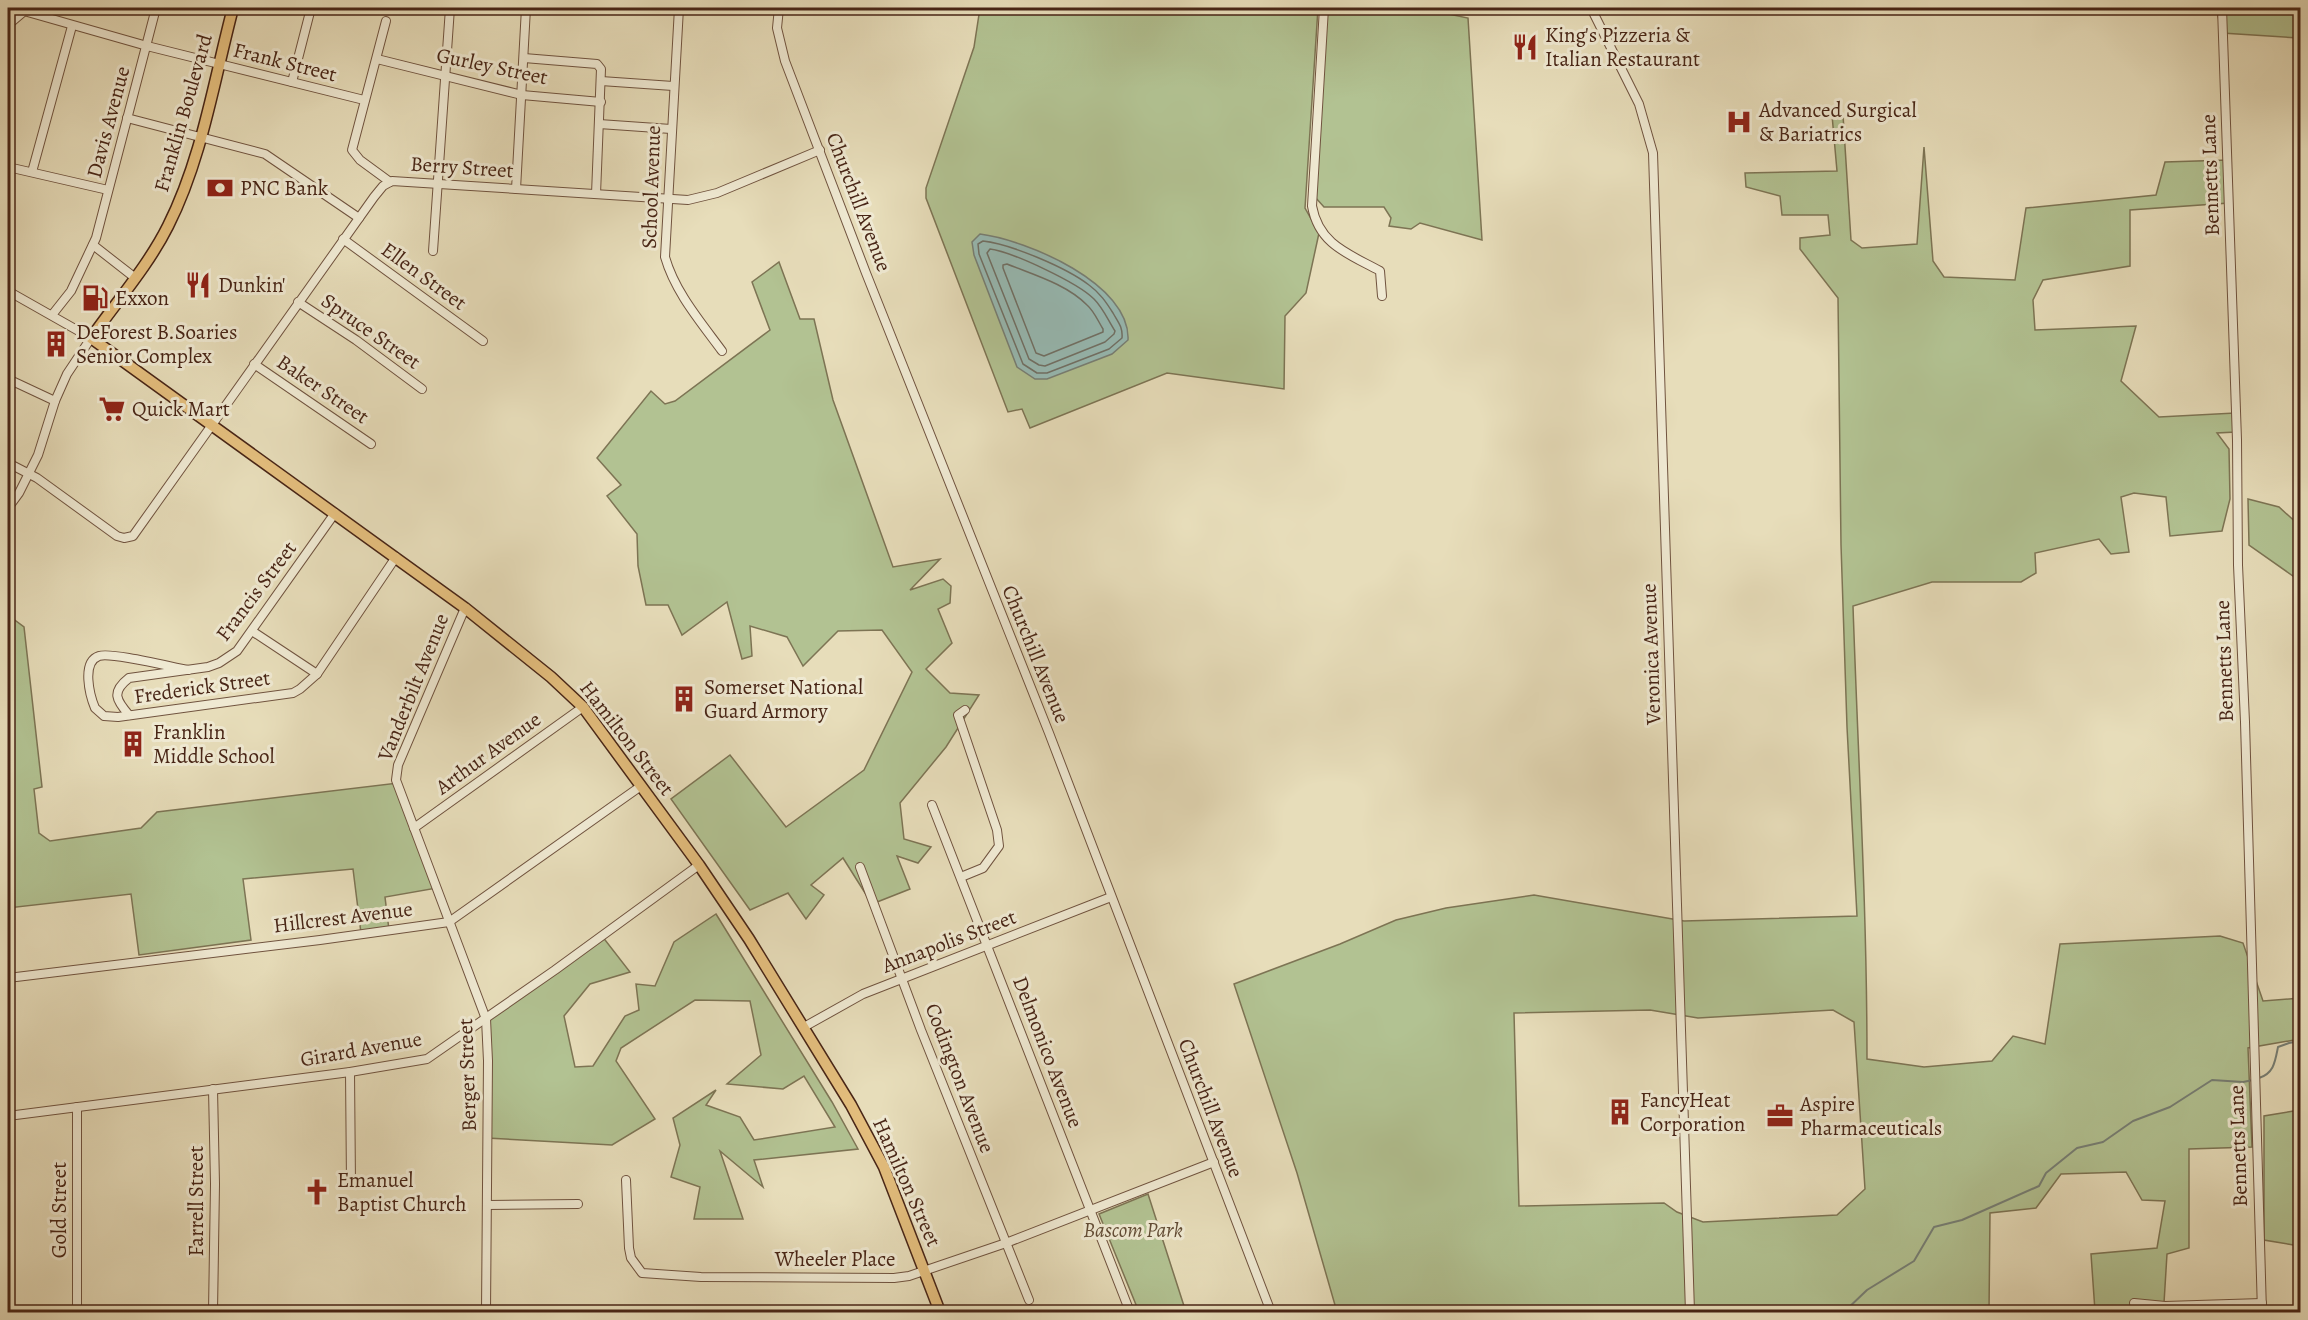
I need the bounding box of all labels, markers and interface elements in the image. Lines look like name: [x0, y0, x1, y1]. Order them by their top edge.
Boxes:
place label: King's Pizzeria & Italian Restaurant: [1545, 21, 1700, 73]
street label: Franklin Boulevard: [147, 30, 219, 195]
restaurant icon: King's Pizzeria & Italian Restaurant: [1510, 32, 1540, 62]
street label: Frank Street: [230, 36, 340, 88]
street label: Gurley Street: [434, 41, 550, 91]
street label: Davis Avenue: [80, 63, 136, 181]
place label: Advanced Surgical & Bariatrics: [1758, 96, 1917, 148]
hospital icon: Advanced Surgical & Bariatrics: [1724, 107, 1754, 137]
street label: Bennetts Lane: [2194, 114, 2226, 236]
street label: School Avenue: [635, 125, 667, 249]
street label: Churchill Avenue: [820, 129, 898, 275]
street label: Berry Street: [409, 149, 515, 185]
bank icon: PNC Bank: [205, 173, 235, 203]
place label: PNC Bank: [240, 174, 329, 202]
street label: Ellen Street: [376, 235, 472, 317]
restaurant icon: Dunkin': [183, 270, 213, 300]
place label: Dunkin': [218, 271, 286, 299]
fuel station icon: Exxon: [80, 283, 110, 313]
place label: Exxon: [115, 284, 169, 312]
street label: Spruce Street: [316, 286, 426, 376]
place label: DeForest B.Soaries Senior Complex: [76, 318, 237, 370]
building icon: DeForest B.Soaries Senior Complex: [41, 329, 71, 359]
street label: Baker Street: [271, 348, 375, 430]
supermarket icon: Quick Mart: [97, 394, 127, 424]
place label: Quick Mart: [132, 395, 230, 423]
street label: Francis Street: [209, 535, 303, 647]
street label: Churchill Avenue: [996, 581, 1076, 727]
street label: Veronica Avenue: [1635, 583, 1667, 726]
street label: Bennetts Lane: [2208, 600, 2240, 722]
street label: Vanderbilt Avenue: [370, 609, 455, 766]
street label: Frederick Street: [132, 664, 272, 710]
place label: Somerset National Guard Armory: [704, 673, 863, 725]
street label: Hamilton Street: [573, 675, 681, 801]
building icon: Somerset National Guard Armory: [669, 684, 699, 714]
street label: Arthur Avenue: [429, 705, 546, 801]
place label: Franklin Middle School: [153, 718, 275, 770]
building icon: Franklin Middle School: [118, 729, 148, 759]
street label: Hillcrest Avenue: [272, 895, 414, 939]
street label: Annapolis Street: [877, 903, 1020, 980]
street label: Delmonico Avenue: [1006, 972, 1090, 1132]
street label: Codington Avenue: [919, 999, 1001, 1157]
street label: Berger Street: [451, 1018, 483, 1132]
street label: Girard Avenue: [298, 1025, 424, 1073]
street label: Churchill Avenue: [1172, 1035, 1250, 1181]
street label: Bennetts Lane: [2222, 1085, 2254, 1207]
place label: FancyHeat Corporation: [1640, 1086, 1745, 1138]
place label: Aspire Pharmaceuticals: [1799, 1090, 1942, 1142]
building icon: FancyHeat Corporation: [1605, 1097, 1635, 1127]
office icon: Aspire Pharmaceuticals: [1765, 1101, 1795, 1131]
street label: Hamilton Street: [866, 1113, 948, 1251]
street label: Farrell Street: [182, 1145, 210, 1256]
street label: Gold Street: [45, 1162, 73, 1258]
place label: Emanuel Baptist Church: [337, 1166, 466, 1218]
church icon: Emanuel Baptist Church: [302, 1177, 332, 1207]
park label: Bascom Park: [1083, 1216, 1183, 1244]
street label: Wheeler Place: [774, 1245, 895, 1273]

